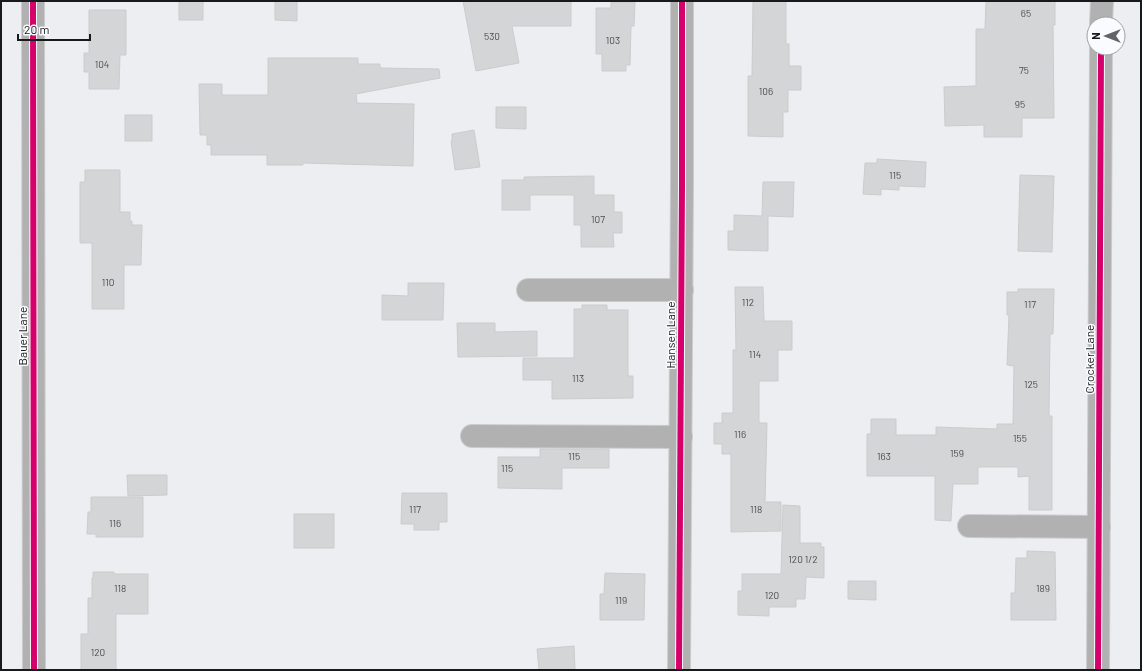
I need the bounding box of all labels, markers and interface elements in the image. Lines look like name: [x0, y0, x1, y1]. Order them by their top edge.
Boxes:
house number: 65: [1021, 7, 1031, 19]
scale bar: [18, 16, 90, 42]
north arrow: [1086, 16, 1126, 56]
text: 20 m: [24, 22, 50, 36]
house number: 530: [484, 30, 500, 42]
text: N: [1089, 32, 1102, 40]
house number: 103: [606, 34, 620, 46]
house number: 104: [95, 58, 109, 70]
house number: 75: [1019, 64, 1029, 76]
house number: 106: [759, 85, 773, 97]
house number: 95: [1015, 98, 1025, 110]
house number: 115: [889, 169, 901, 181]
house number: 107: [591, 213, 605, 225]
house number: 110: [102, 276, 114, 288]
house number: 112: [742, 296, 754, 308]
house number: 117: [1024, 298, 1036, 310]
street label: Hansen Lane: [663, 301, 677, 369]
street label: Bauer Lane: [15, 307, 29, 365]
street label: Crocker Lane: [1082, 324, 1096, 394]
house number: 114: [749, 348, 761, 360]
house number: 113: [572, 372, 584, 384]
house number: 125: [1024, 378, 1038, 390]
house number: 116: [734, 428, 746, 440]
house number: 155: [1013, 432, 1027, 444]
house number: 159: [950, 447, 964, 459]
house number: 115: [568, 450, 580, 462]
house number: 163: [877, 450, 891, 462]
house number: 115: [501, 462, 513, 474]
house number: 117: [409, 503, 421, 515]
house number: 118: [750, 503, 762, 515]
house number: 116: [109, 517, 121, 529]
house number: 120 1/2: [788, 553, 818, 565]
house number: 118: [114, 582, 126, 594]
house number: 189: [1036, 582, 1050, 594]
house number: 120: [765, 589, 779, 601]
house number: 119: [615, 594, 627, 606]
house number: 120: [91, 646, 105, 658]

